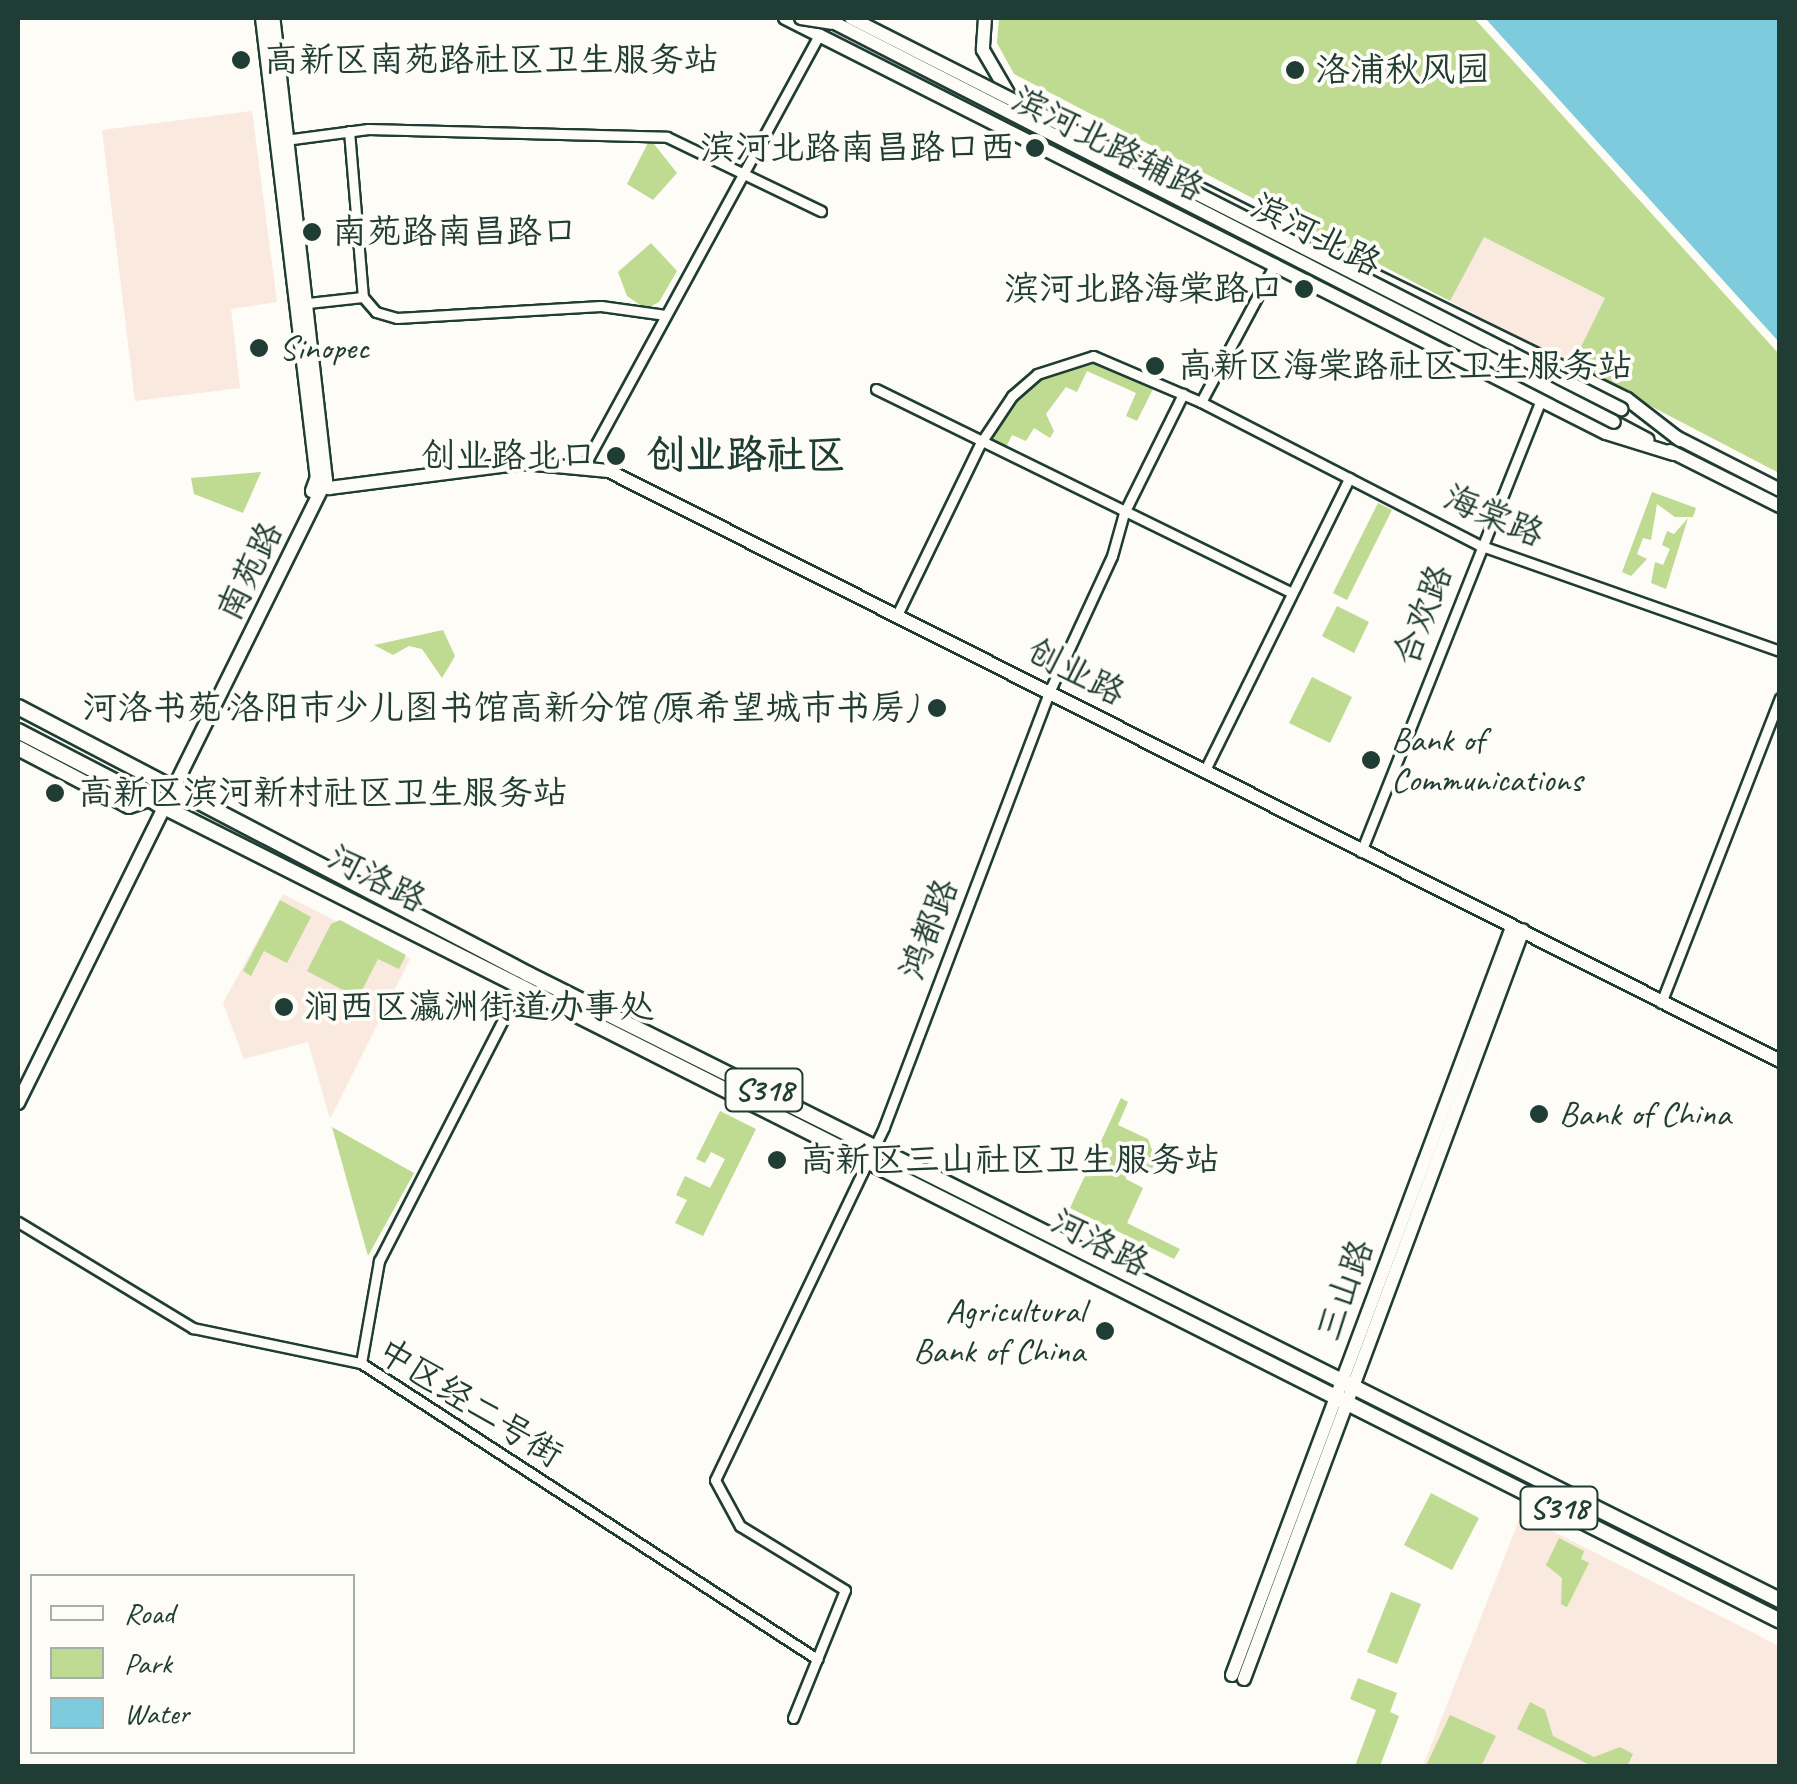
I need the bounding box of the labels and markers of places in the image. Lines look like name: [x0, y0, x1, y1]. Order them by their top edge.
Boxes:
place label: 高新区南苑路社区卫生服务站: [264, 39, 719, 81]
marker: 高新区南苑路社区卫生服务站: [228, 47, 254, 73]
place label: 洛浦秋风园: [1315, 49, 1490, 91]
marker: 洛浦秋风园: [1284, 59, 1306, 81]
place label: 滨河北路南昌路口西: [700, 127, 1015, 169]
marker: 滨河北路南昌路口西: [1024, 137, 1046, 159]
place label: 南苑路南昌路口: [332, 211, 577, 253]
marker: 南苑路南昌路口: [301, 221, 323, 243]
place label: 滨河北路海棠路口: [1004, 268, 1284, 310]
marker: 滨河北路海棠路口: [1293, 278, 1315, 300]
place label: Sinopec: [279, 327, 369, 369]
marker: Sinopec: [248, 337, 270, 359]
place label: 高新区海棠路社区卫生服务站: [1178, 345, 1633, 387]
marker: 高新区海棠路社区卫生服务站: [1142, 353, 1168, 379]
place label: 创业路北口: [421, 435, 596, 477]
marker: 创业路北口: [605, 445, 627, 467]
place label: 河洛书苑·洛阳市少儿图书馆高新分馆(原希望城市书房): [82, 687, 917, 729]
marker: 河洛书苑·洛阳市少儿图书馆高新分馆(原希望城市书房): [926, 697, 948, 719]
place label: Bank of Communications: [1391, 719, 1582, 801]
marker: Bank of Communications: [1360, 749, 1382, 771]
place label: 高新区滨河新村社区卫生服务站: [78, 772, 568, 814]
marker: 高新区滨河新村社区卫生服务站: [42, 780, 68, 806]
place label: 涧西区瀛洲街道办事处: [304, 986, 654, 1028]
marker: 涧西区瀛洲街道办事处: [273, 996, 295, 1018]
place label: Bank of China: [1559, 1093, 1730, 1135]
marker: Bank of China: [1528, 1103, 1550, 1125]
place label: 高新区三山社区卫生服务站: [800, 1139, 1220, 1181]
marker: 高新区三山社区卫生服务站: [764, 1147, 790, 1173]
place label: Agricultural Bank of China: [914, 1290, 1085, 1372]
marker: Agricultural Bank of China: [1094, 1320, 1116, 1342]

